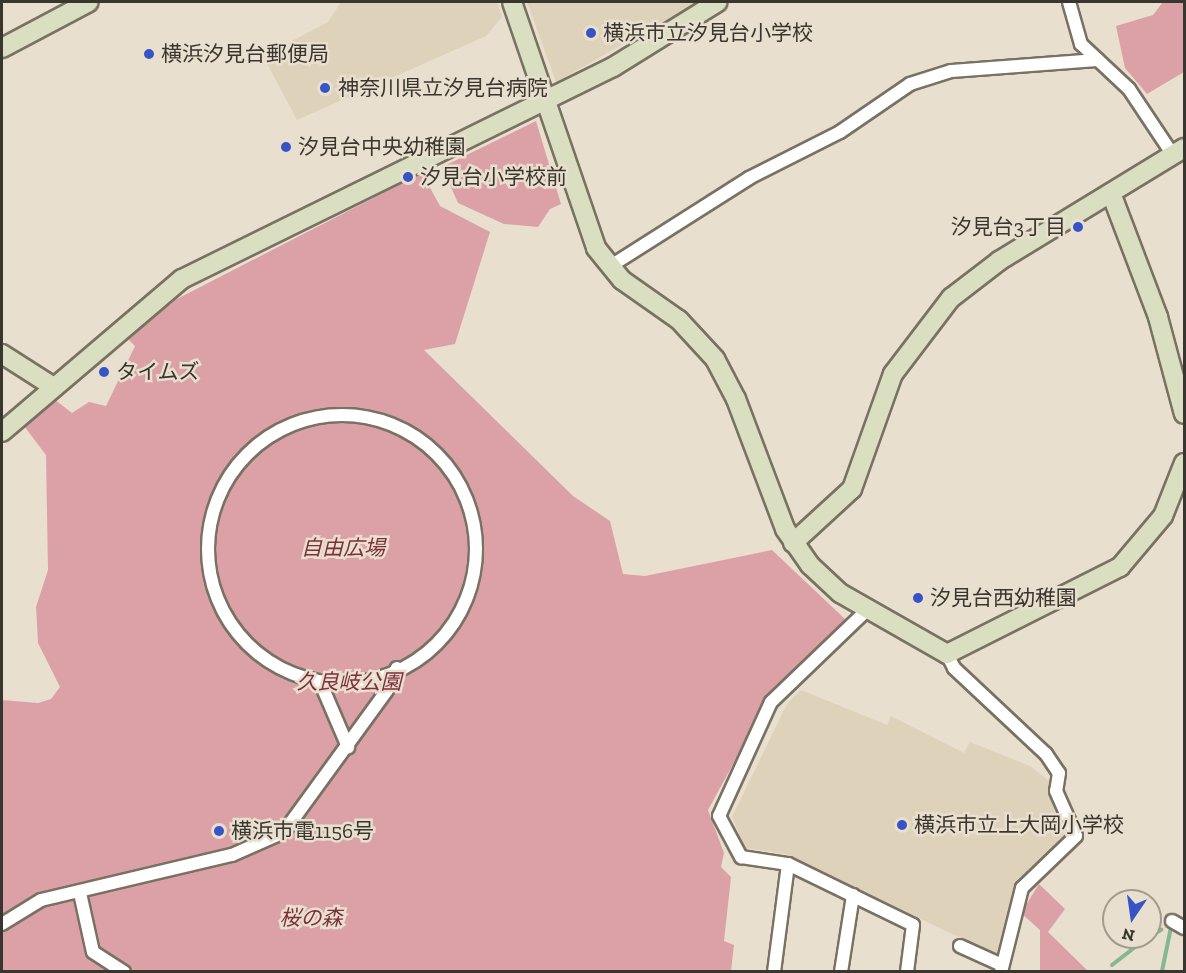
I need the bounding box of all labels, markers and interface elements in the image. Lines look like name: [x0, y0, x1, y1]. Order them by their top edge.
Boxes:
place label: 横浜市立汐見台小学校: [603, 20, 813, 46]
marker: 横浜市立汐見台小学校: [584, 26, 598, 40]
place label: 横浜汐見台郵便局: [161, 41, 329, 67]
marker: 横浜汐見台郵便局: [142, 47, 156, 61]
place label: 神奈川県立汐見台病院: [338, 75, 548, 101]
marker: 神奈川県立汐見台病院: [316, 79, 334, 97]
place label: 汐見台中央幼稚園: [298, 134, 466, 160]
marker: 汐見台中央幼稚園: [279, 140, 293, 154]
place label: 汐見台小学校前: [420, 164, 567, 190]
marker: 汐見台小学校前: [401, 170, 415, 184]
place label: 汐見台3丁目: [951, 214, 1066, 240]
marker: 汐見台3丁目: [1071, 220, 1085, 234]
place label: タイムズ: [116, 359, 200, 385]
marker: タイムズ: [97, 365, 111, 379]
park label: 自由広場: [301, 535, 385, 561]
place label: 汐見台西幼稚園: [930, 585, 1077, 611]
marker: 汐見台西幼稚園: [911, 591, 925, 605]
park label: 久良岐公園: [297, 669, 401, 695]
place label: 横浜市立上大岡小学校: [914, 812, 1124, 838]
place label: 横浜市電1156号: [231, 818, 374, 844]
marker: 横浜市立上大岡小学校: [895, 818, 909, 832]
marker: 横浜市電1156号: [212, 824, 226, 838]
north arrow: [1102, 889, 1162, 949]
park label: 桜の森: [280, 905, 342, 931]
text: N: [1120, 924, 1136, 946]

